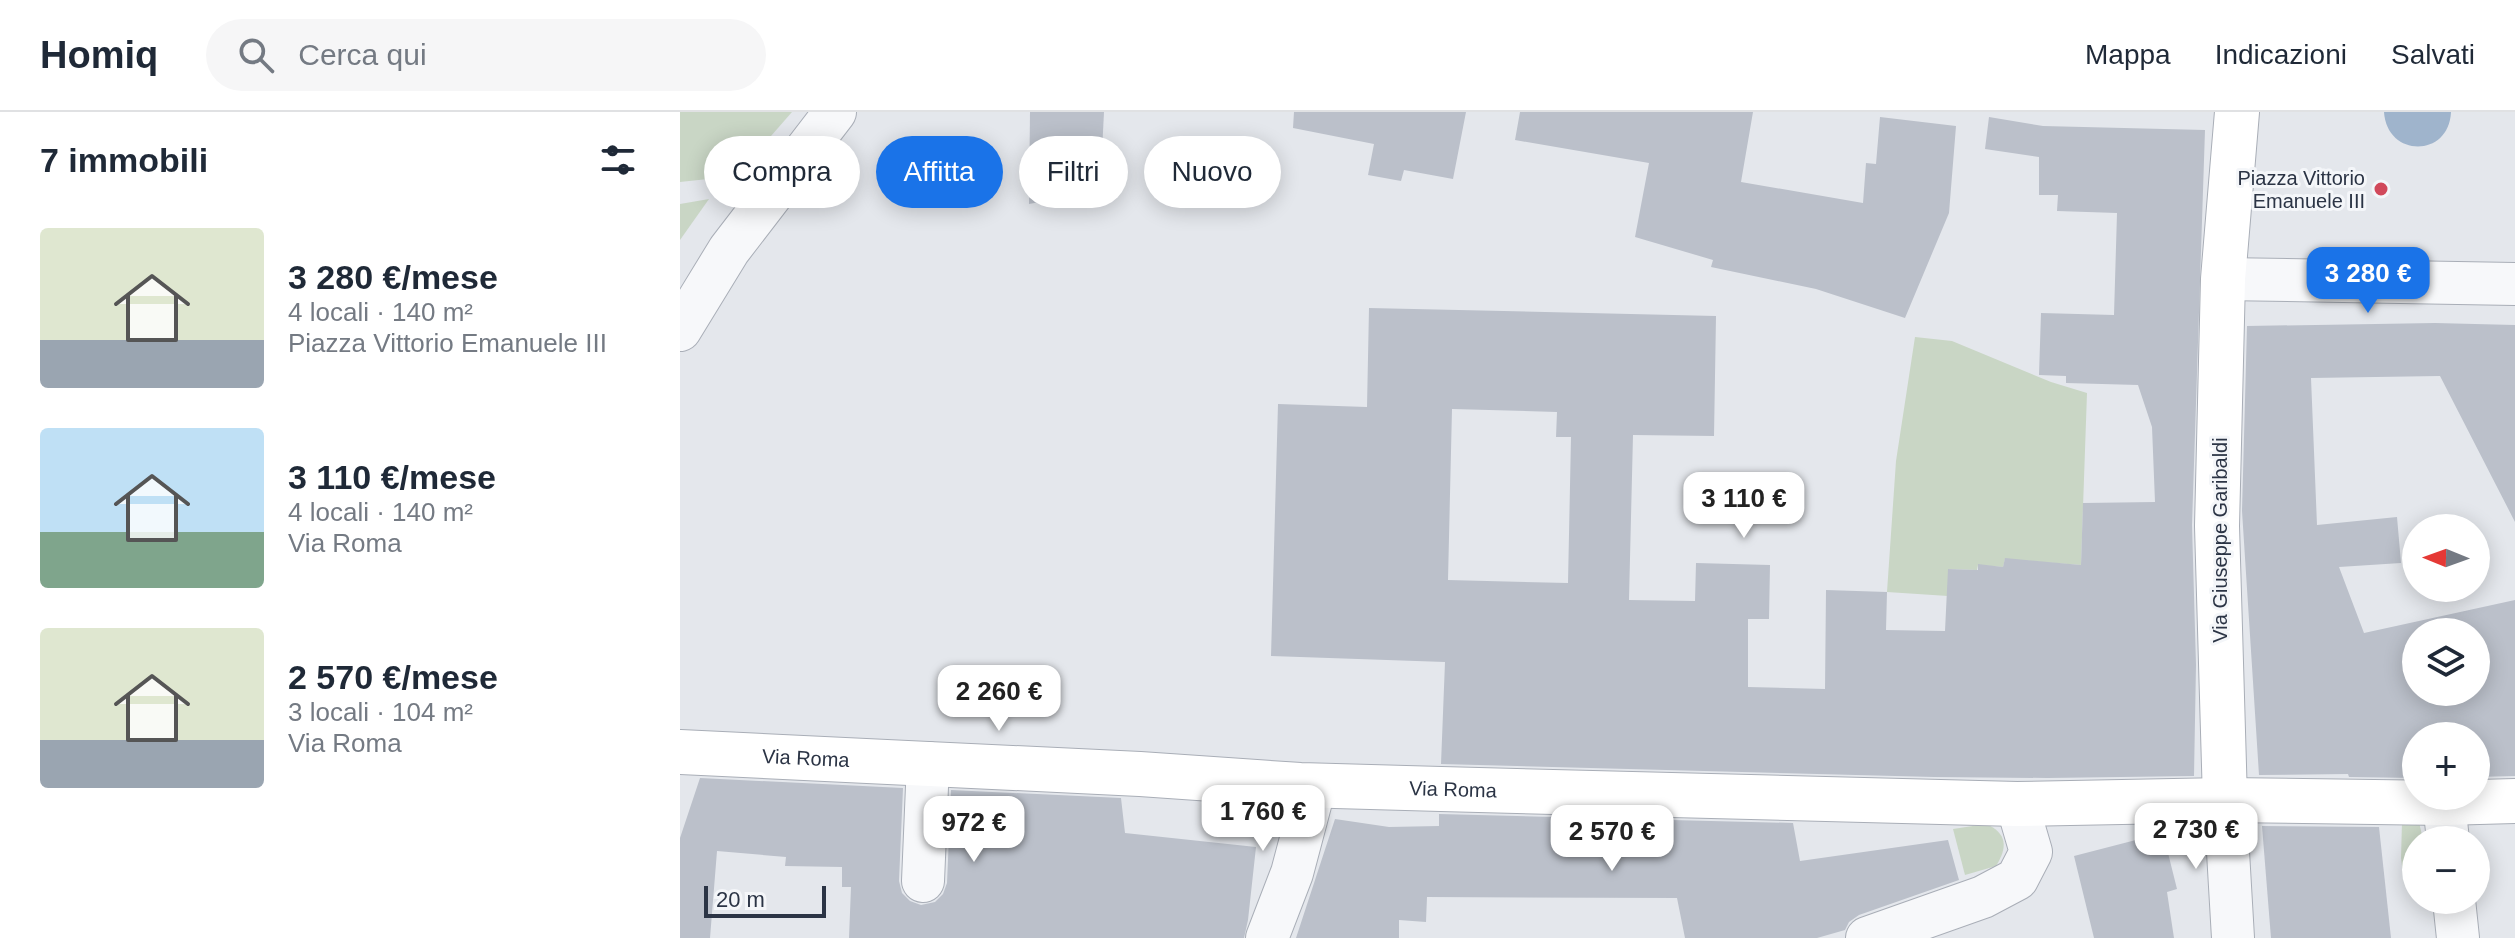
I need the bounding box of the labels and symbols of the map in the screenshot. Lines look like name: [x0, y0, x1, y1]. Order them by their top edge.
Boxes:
place label: Piazza Vittorio Emanuele III: [2238, 167, 2365, 212]
marker: Piazza Vittorio Emanuele III: [2372, 180, 2390, 198]
pin: 3 280 €: [2294, 247, 2442, 315]
street label: Via Giuseppe Garibaldi: [2209, 437, 2231, 643]
pin: 3 110 €: [1670, 472, 1818, 540]
north arrow: [2402, 514, 2490, 602]
pin: 2 260 €: [925, 665, 1073, 733]
street label: Via Roma: [762, 745, 851, 771]
street label: Via Roma: [1409, 777, 1498, 801]
pin: 1 760 €: [1189, 785, 1337, 853]
pin: 972 €: [918, 796, 1030, 864]
pin: 2 730 €: [2122, 803, 2270, 871]
pin: 2 570 €: [1538, 805, 1686, 873]
scale bar: [704, 882, 826, 918]

